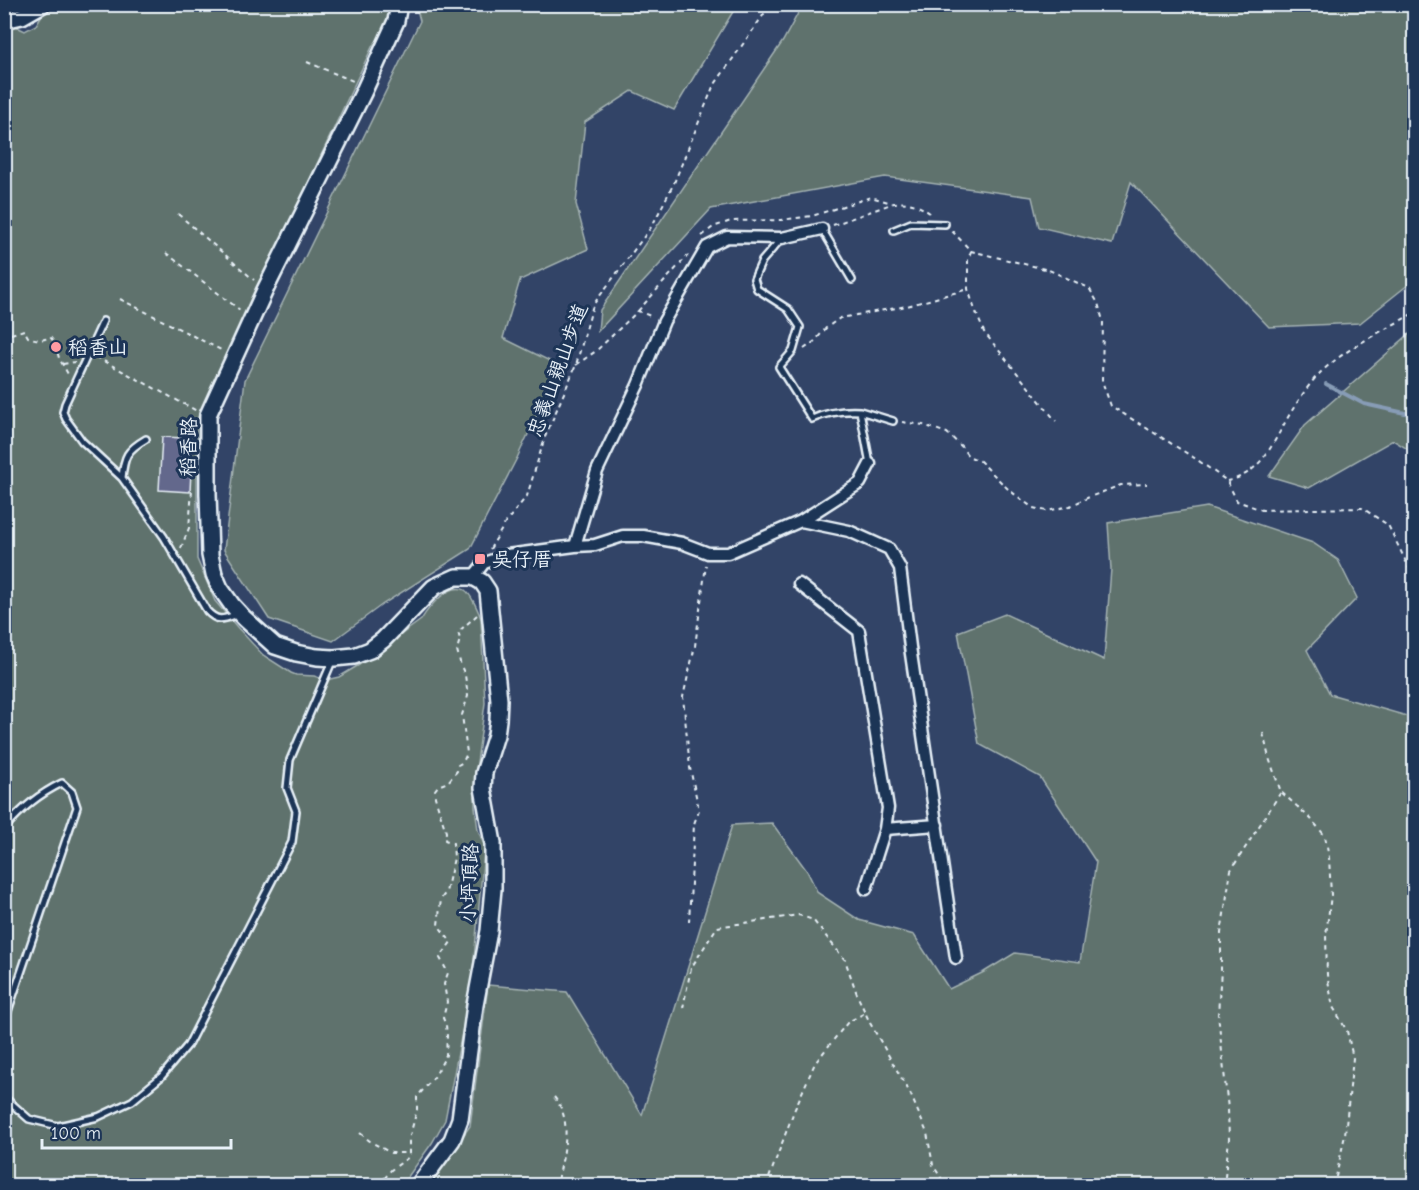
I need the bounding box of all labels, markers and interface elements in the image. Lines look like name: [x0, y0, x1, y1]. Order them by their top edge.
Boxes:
street label: 忠義山親山步道: [523, 300, 592, 440]
place label: 稻香山: [68, 336, 128, 359]
marker: 稻香山: [49, 340, 63, 354]
street label: 稻香路: [176, 416, 201, 477]
place label: 吳仔厝: [492, 548, 552, 571]
marker: 吳仔厝: [473, 552, 487, 566]
street label: 小坪頂路: [457, 842, 482, 923]
scale bar: [42, 1112, 231, 1150]
text: 100 m: [51, 1123, 101, 1144]

